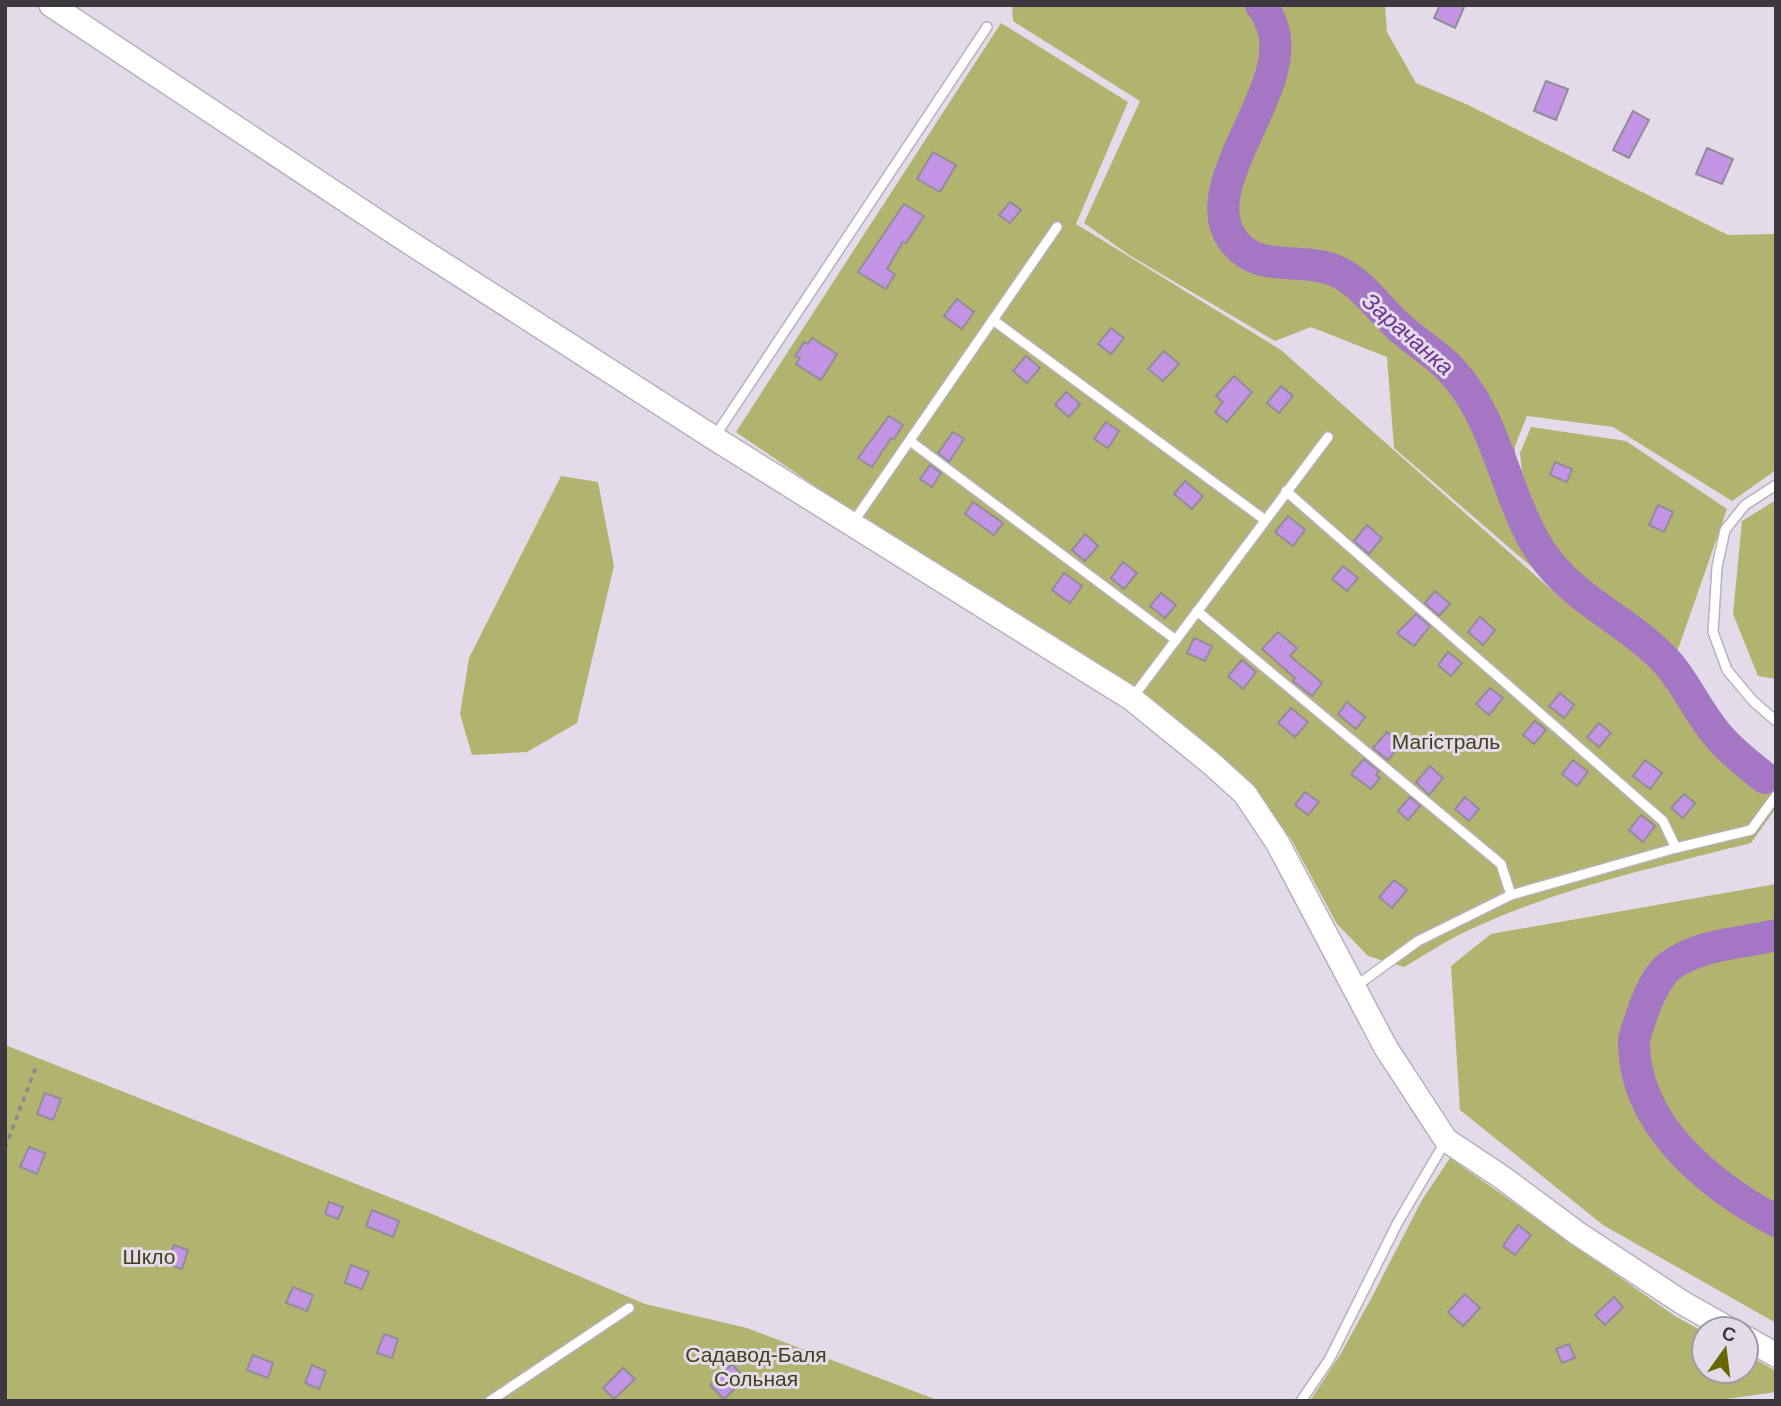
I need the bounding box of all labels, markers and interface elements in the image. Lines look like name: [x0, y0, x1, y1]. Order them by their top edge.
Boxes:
water label: Зарачанка: [1357, 287, 1459, 381]
park label: Магістраль: [1392, 730, 1500, 753]
park label: Шкло: [123, 1245, 175, 1268]
north arrow: [1690, 1315, 1760, 1385]
text: С: [1720, 1322, 1738, 1346]
park label: Садавод-Баля Сольная: [685, 1343, 827, 1390]

